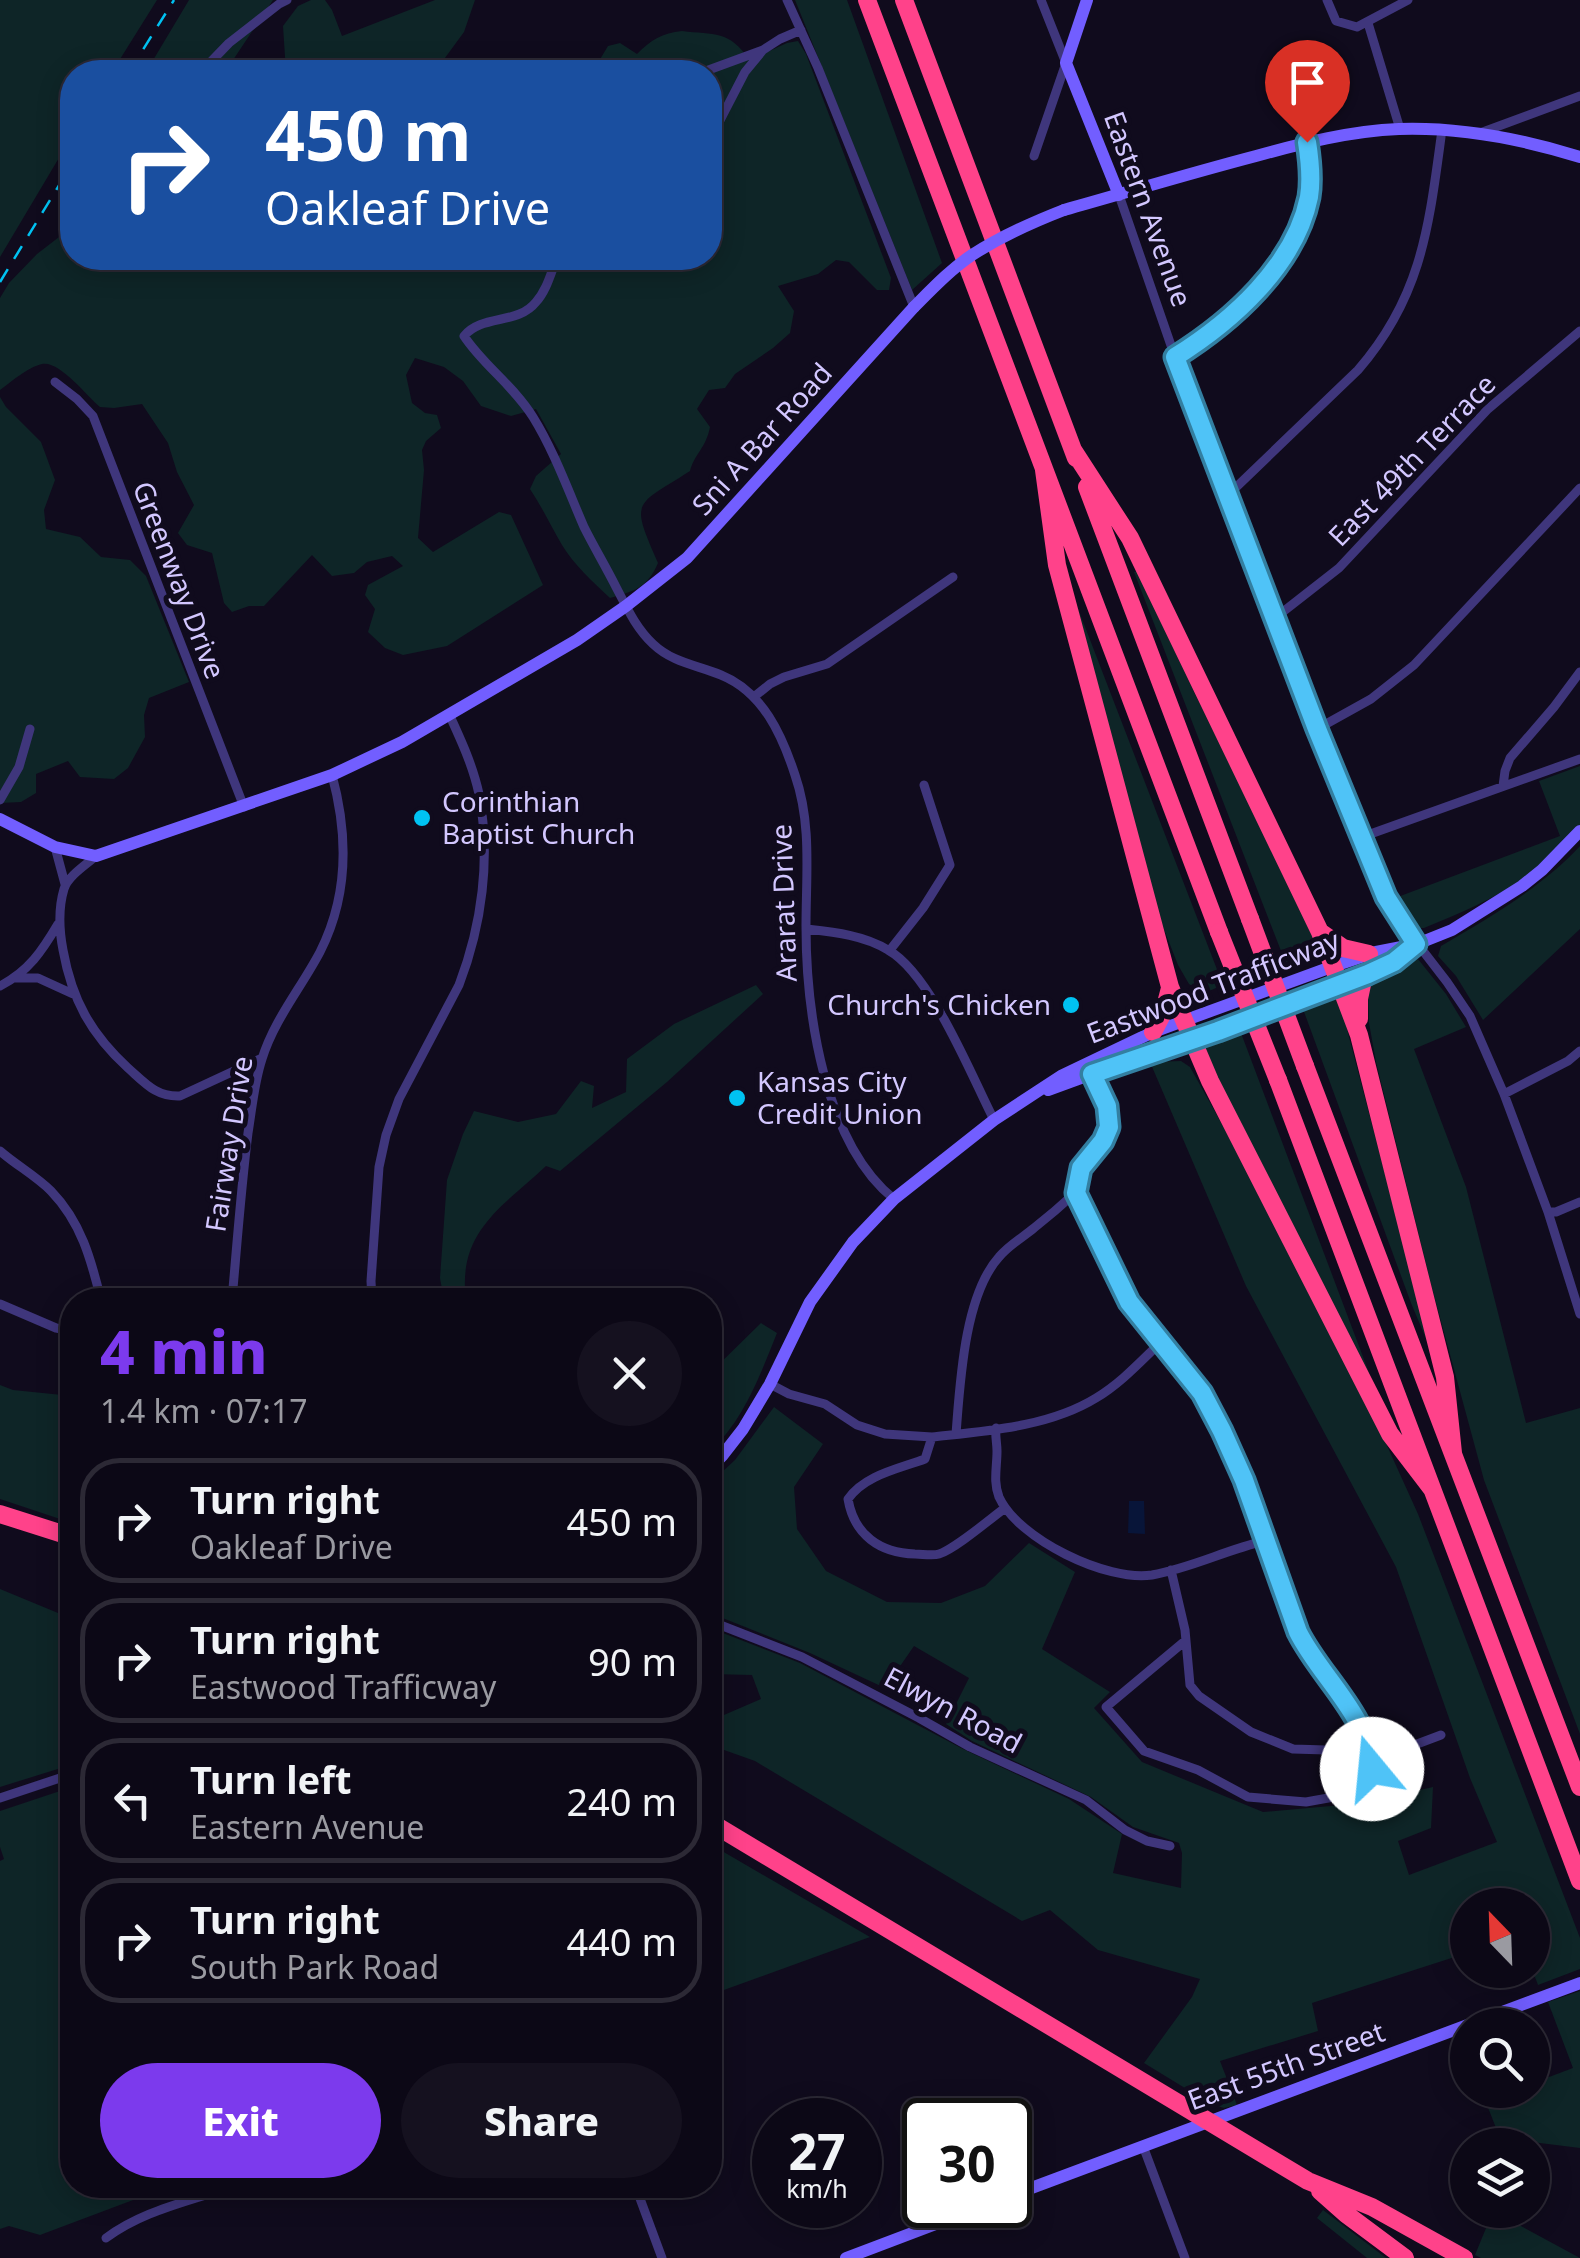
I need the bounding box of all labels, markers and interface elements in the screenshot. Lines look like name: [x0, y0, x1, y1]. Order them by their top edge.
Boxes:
pin: [1265, 40, 1350, 143]
icon: arrive: [1280, 55, 1335, 110]
text: 450 m: [265, 86, 472, 182]
icon: right: [100, 100, 230, 230]
street label: Eastern Avenue: [1096, 106, 1202, 311]
text: Oakleaf Drive: [265, 177, 550, 238]
street label: Sni A Bar Road: [683, 354, 840, 523]
street label: East 49th Terrace: [1319, 365, 1503, 554]
street label: Greenway Drive: [125, 475, 235, 684]
place label: Corinthian Baptist Church: [442, 782, 635, 852]
marker: Corinthian Baptist Church: [411, 807, 433, 829]
street label: Ararat Drive: [761, 823, 805, 983]
street label: Eastwood Trafficway: [1081, 920, 1345, 1052]
place label: Church's Chicken: [827, 985, 1051, 1023]
marker: Church's Chicken: [1060, 994, 1082, 1016]
street label: Fairway Drive: [195, 1053, 261, 1235]
place label: Kansas City Credit Union: [757, 1062, 923, 1132]
marker: Kansas City Credit Union: [726, 1087, 748, 1109]
text: 4 min: [100, 1310, 268, 1392]
button: close: [577, 1321, 682, 1426]
text: 1.4 km · 07:17: [100, 1389, 308, 1432]
text: Turn right: [190, 1473, 380, 1525]
icon: right: [105, 1493, 160, 1548]
text: 450 m: [566, 1495, 677, 1547]
text: Oakleaf Drive: [190, 1525, 393, 1568]
text: Turn right: [190, 1613, 380, 1665]
icon: right: [105, 1633, 160, 1688]
text: 90 m: [588, 1635, 677, 1687]
street label: Elwyn Road: [878, 1657, 1029, 1761]
text: Eastwood Trafficway: [190, 1665, 496, 1708]
position arrow: [1320, 1717, 1424, 1821]
text: Turn left: [190, 1753, 352, 1805]
icon: left: [105, 1773, 160, 1828]
text: 240 m: [566, 1775, 677, 1827]
text: Eastern Avenue: [190, 1805, 424, 1848]
north arrow: [1450, 1888, 1550, 1988]
map controls: [1450, 1888, 1550, 2228]
text: Turn right: [190, 1893, 380, 1945]
icon: right: [105, 1913, 160, 1968]
text: 440 m: [566, 1915, 677, 1967]
text: South Park Road: [190, 1945, 439, 1988]
button: search: [1450, 2008, 1550, 2108]
street label: East 55th Street: [1182, 2012, 1389, 2118]
button: Exit: [100, 2063, 381, 2178]
button: Share: [401, 2063, 682, 2178]
speed limit sign: 30: [902, 2098, 1032, 2228]
text: 27: [788, 2117, 846, 2185]
button: layers: [1450, 2128, 1550, 2228]
text: km/h: [786, 2171, 848, 2205]

